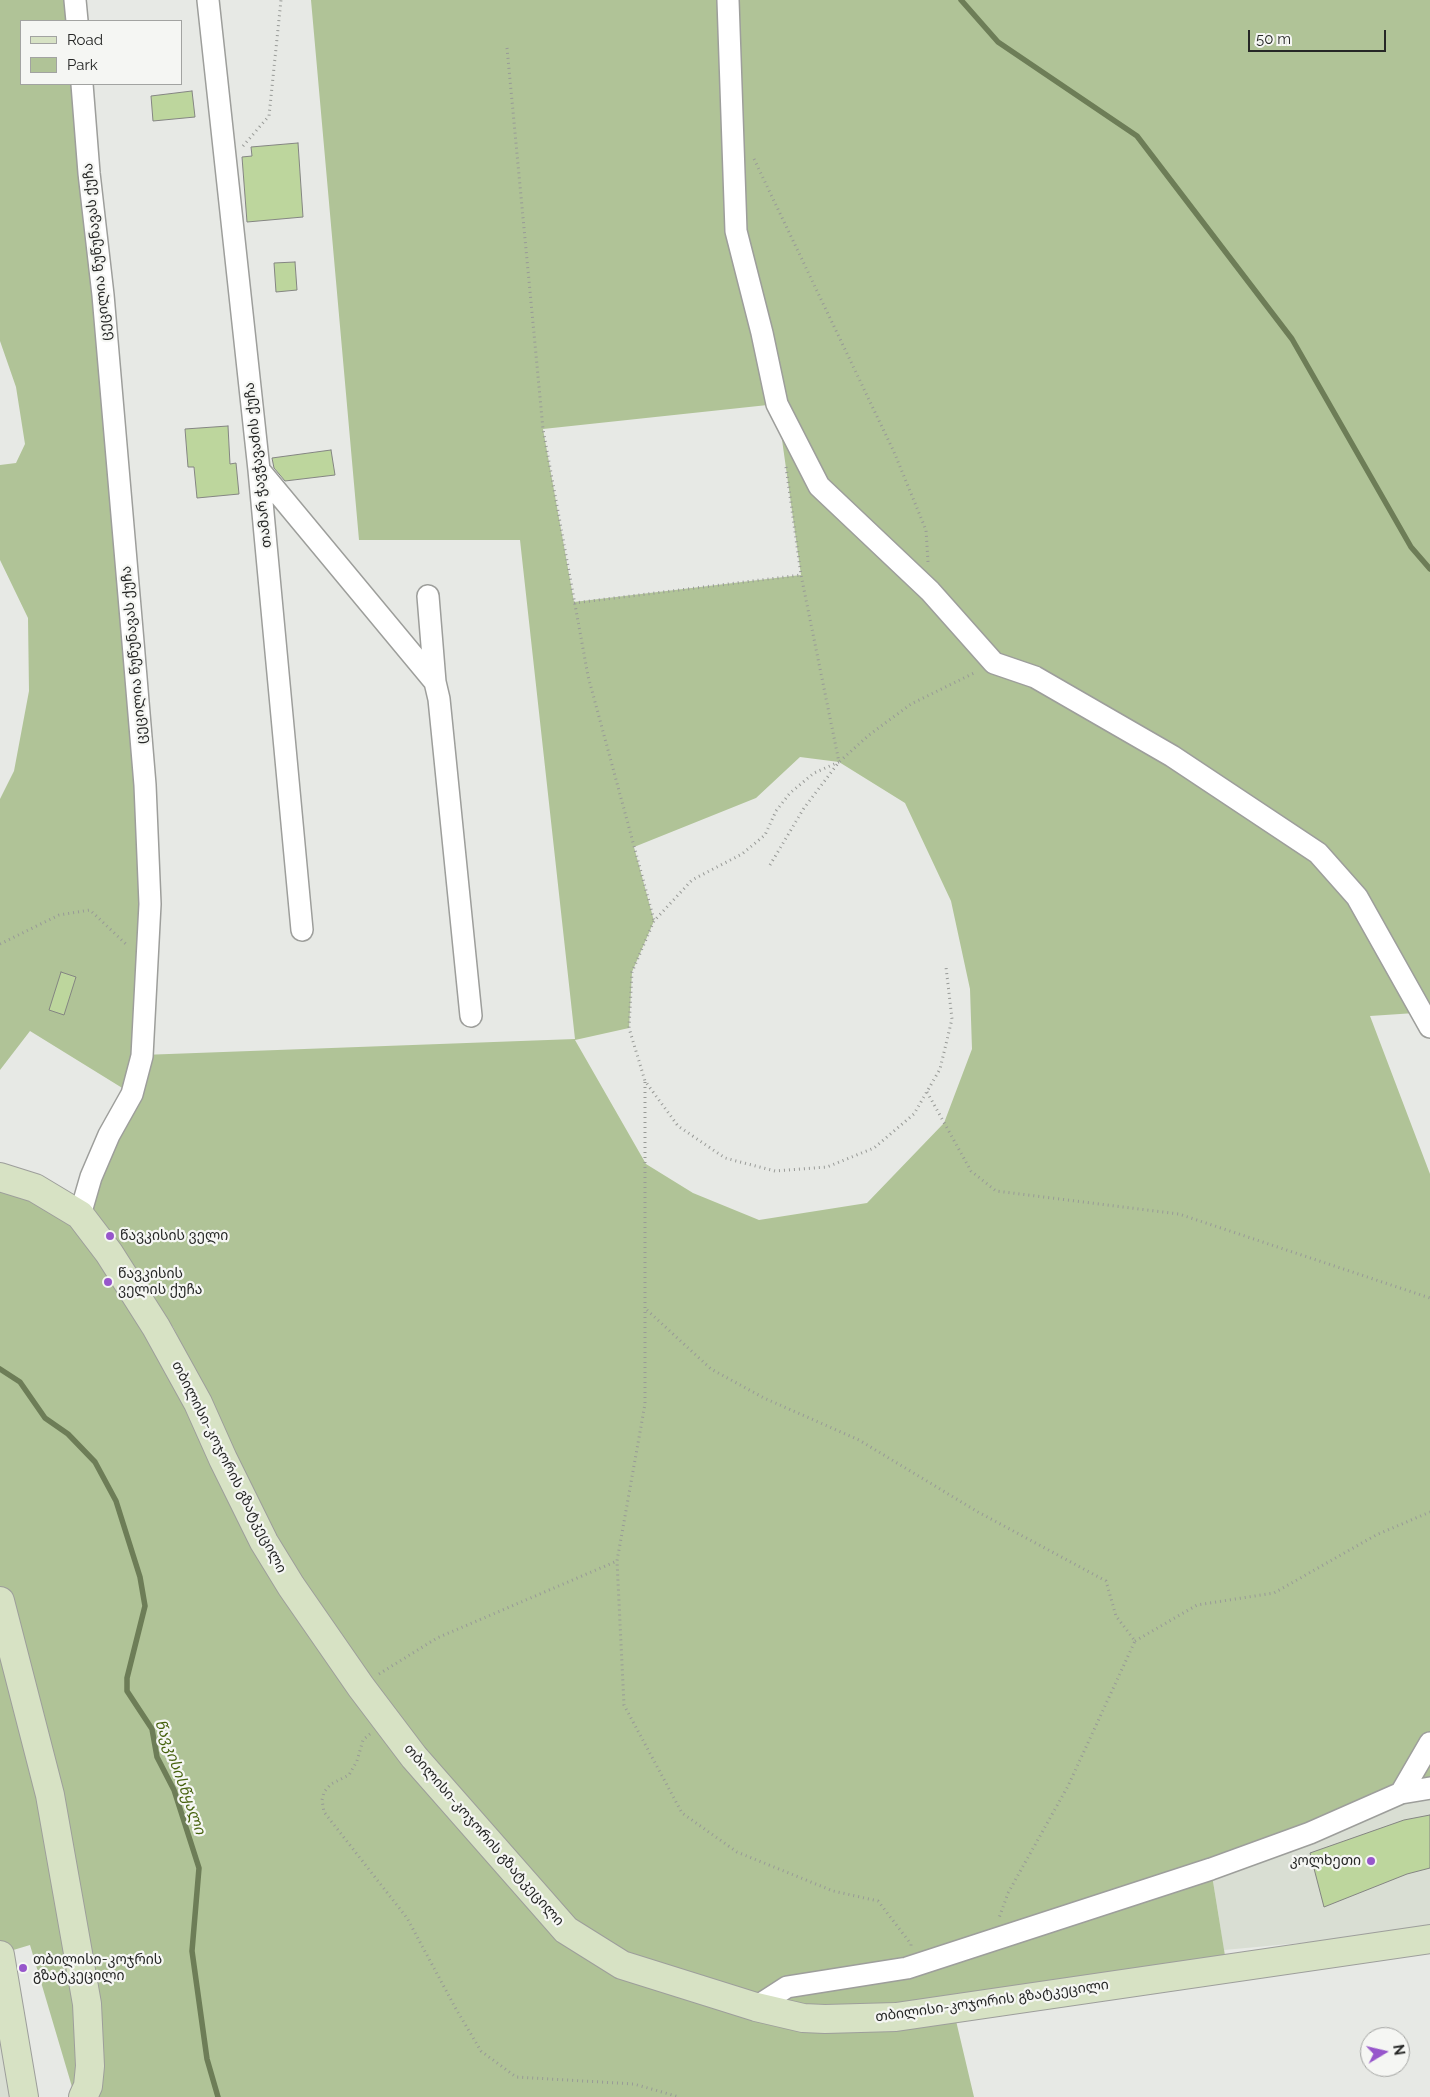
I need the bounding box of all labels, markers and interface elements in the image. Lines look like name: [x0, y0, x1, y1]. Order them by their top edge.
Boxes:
legend: [20, 20, 182, 85]
scale bar: [1250, 20, 1388, 52]
text: 50 m: [1256, 30, 1291, 48]
text: Road: [67, 31, 103, 49]
text: Park: [67, 56, 98, 74]
street label: ცეცილია წუწუნავას ქუჩა: [79, 162, 115, 342]
street label: თამარ ჭავჭავაძის ქუჩა: [241, 381, 275, 549]
street label: ცეცილია წუწუნავას ქუჩა: [118, 565, 150, 745]
place label: წავკისის ველი: [120, 1228, 228, 1244]
marker: წავკისის ველი: [104, 1230, 116, 1242]
place label: წავკისის ველის ქუჩა: [118, 1266, 202, 1298]
marker: წავკისის ველის ქუჩა: [102, 1276, 114, 1288]
street label: თბილისი-კოჯორის გზატკეცილი: [168, 1358, 290, 1576]
water label: წავკისისწყალი: [151, 1717, 209, 1837]
street label: თბილისი-კოჯორის გზატკეცილი: [400, 1741, 568, 1929]
place label: კოლხეთი: [1290, 1853, 1361, 1869]
marker: კოლხეთი: [1365, 1855, 1377, 1867]
place label: თბილისი-კოჯრის გზატკეცილი: [33, 1952, 162, 1984]
marker: თბილისი-კოჯრის გზატკეცილი: [17, 1962, 29, 1974]
street label: თბილისი-კოჯორის გზატკეცილი: [874, 1976, 1110, 2026]
north arrow: [1360, 2027, 1410, 2077]
text: N: [1390, 2043, 1408, 2056]

